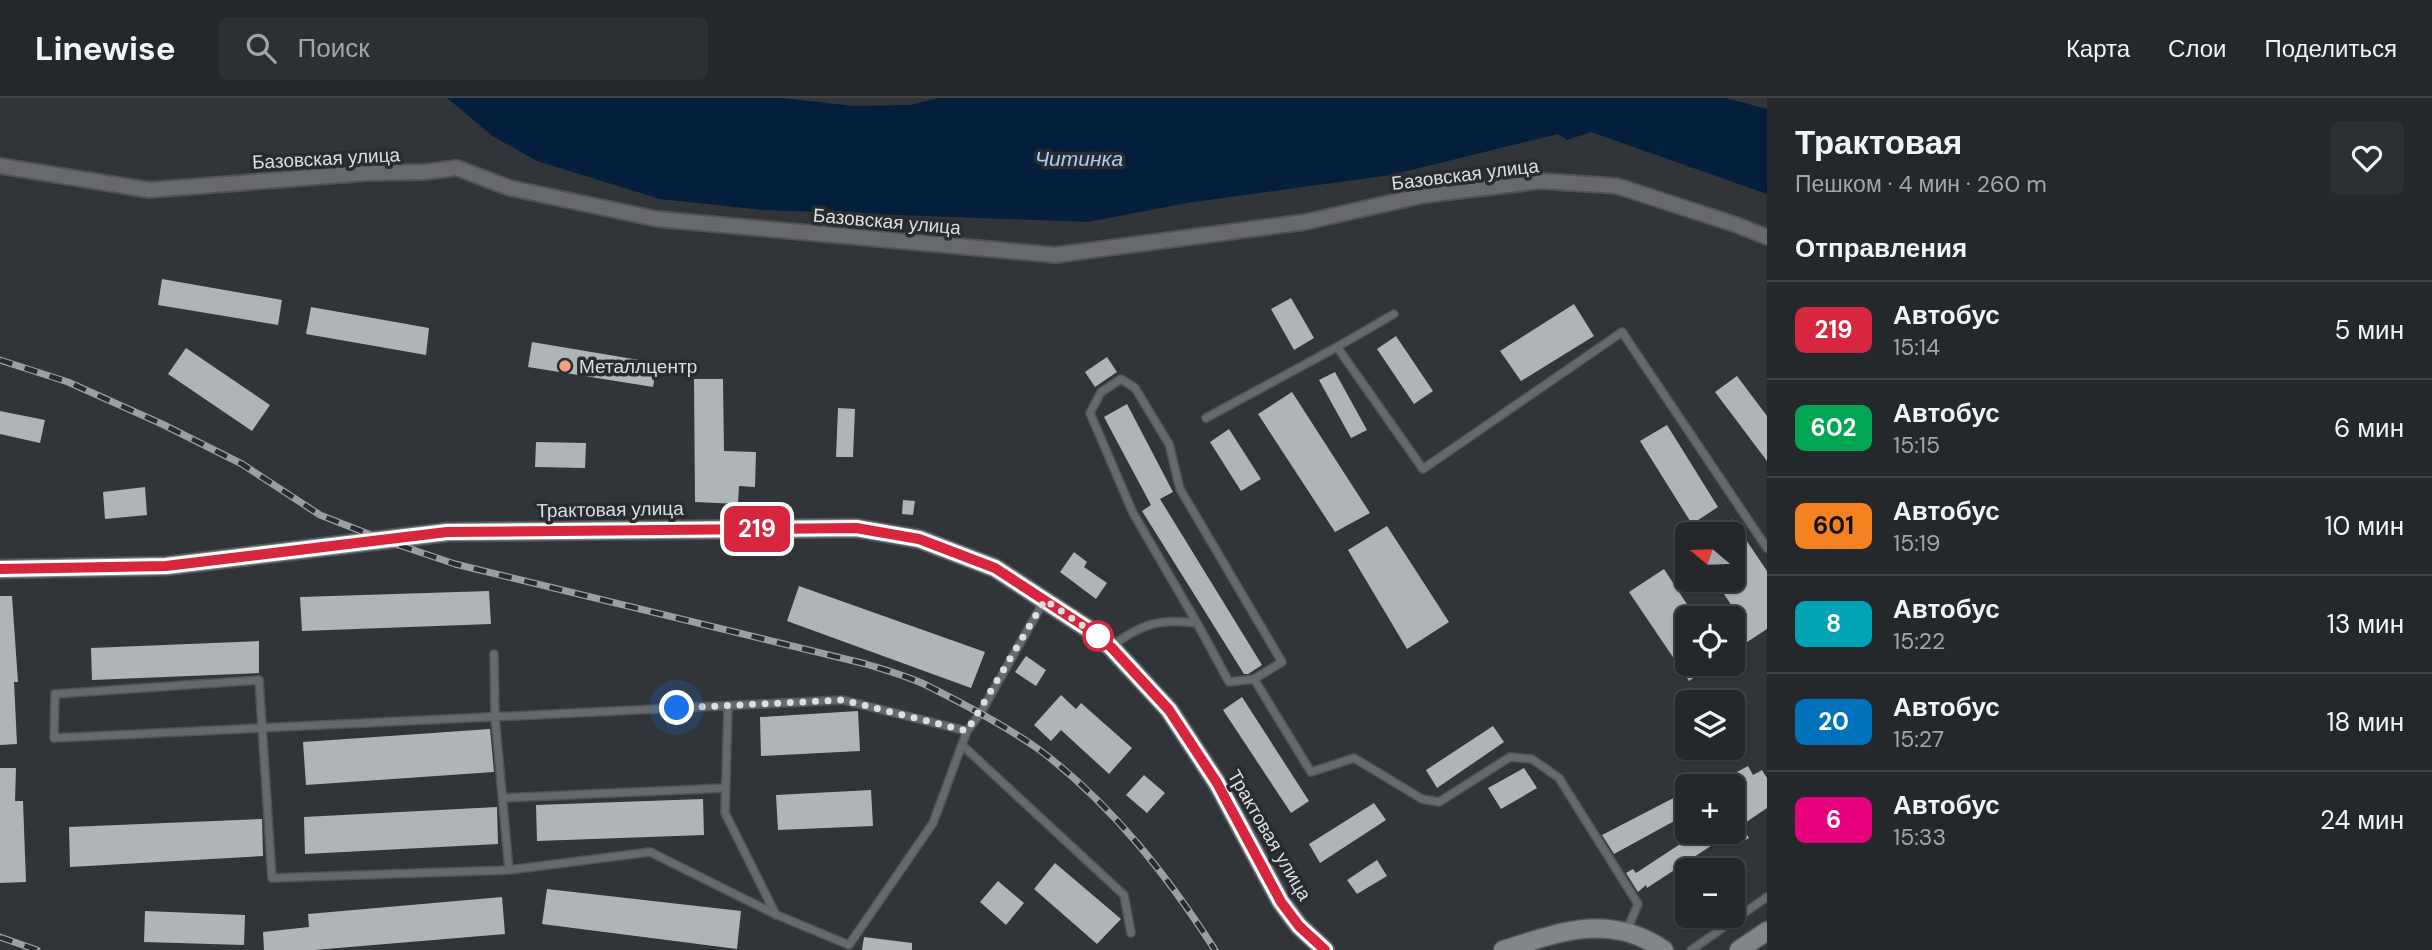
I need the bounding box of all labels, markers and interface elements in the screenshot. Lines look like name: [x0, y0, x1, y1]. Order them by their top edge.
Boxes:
search box: [218, 17, 708, 80]
text: Linewise: [35, 27, 176, 70]
icon: search: [242, 29, 280, 67]
text: Поиск: [298, 31, 370, 65]
text: Карта: [2066, 33, 2130, 64]
text: Слои: [2168, 33, 2226, 64]
text: Поделиться: [2264, 33, 2397, 64]
text: Трактовая: [1795, 121, 1962, 164]
button: heart: [2330, 121, 2404, 195]
street label: Базовская улица: [251, 142, 401, 175]
water label: Читинка: [1035, 145, 1123, 173]
street label: Базовская улица: [1390, 153, 1541, 196]
text: Пешком · 4 мин · 260 m: [1795, 169, 2047, 199]
street label: Базовская улица: [812, 203, 962, 240]
text: Отправления: [1795, 231, 1967, 265]
text: Автобус: [1893, 298, 2000, 332]
text: 5 мин: [2334, 313, 2404, 347]
text: 219: [1815, 314, 1852, 345]
text: 15:14: [1893, 332, 1940, 362]
place label: Металлцентр: [579, 354, 697, 379]
marker: Металлцентр: [557, 358, 573, 374]
text: Автобус: [1893, 396, 2000, 430]
text: 6 мин: [2334, 411, 2404, 445]
text: 602: [1811, 412, 1856, 443]
text: 15:15: [1893, 430, 1940, 460]
text: Автобус: [1893, 494, 2000, 528]
street label: Трактовая улица: [536, 496, 684, 523]
line badge: 219: [717, 506, 797, 552]
text: 10 мин: [2324, 509, 2404, 543]
text: 601: [1813, 510, 1854, 541]
text: 219: [738, 513, 776, 544]
north arrow: [1675, 522, 1745, 592]
map controls: [1675, 522, 1745, 928]
text: 15:19: [1893, 528, 1940, 558]
text: Автобус: [1893, 592, 2000, 626]
button: locate: [1675, 606, 1745, 676]
text: 13 мин: [2327, 607, 2404, 641]
text: 8: [1826, 608, 1841, 639]
unlabelled marker: [1083, 621, 1113, 651]
text: 15:22: [1893, 626, 1945, 656]
your location: [659, 690, 694, 725]
button: layers: [1675, 690, 1745, 760]
text: Автобус: [1893, 690, 2000, 724]
text: 18 мин: [2326, 705, 2404, 739]
text: 20: [1818, 706, 1849, 737]
text: 15:27: [1893, 724, 1944, 754]
street label: Трактовая улица: [1222, 765, 1317, 906]
button: +: [1675, 774, 1745, 844]
text: Автобус: [1893, 788, 2000, 822]
text: 24 мин: [2320, 803, 2404, 837]
text: 6: [1826, 804, 1841, 835]
text: 15:33: [1893, 822, 1946, 852]
button: −: [1675, 858, 1745, 928]

